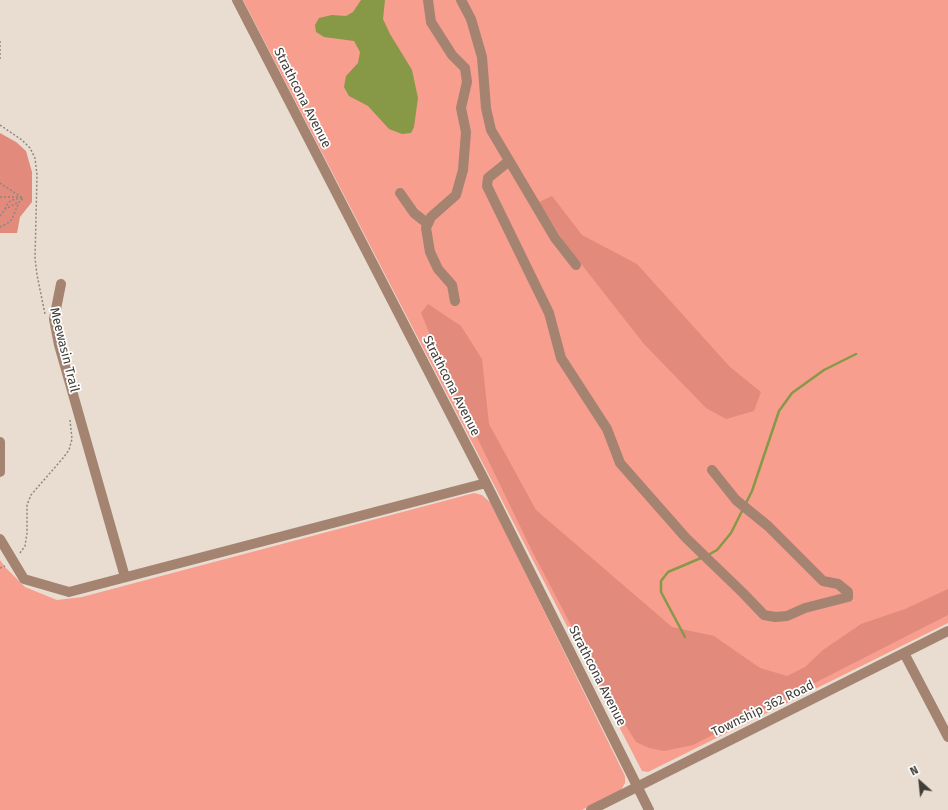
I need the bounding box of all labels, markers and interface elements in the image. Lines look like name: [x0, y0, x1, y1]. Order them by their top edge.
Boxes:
street label: Strathcona Avenue: [270, 45, 334, 151]
street label: Meewasin Trail: [46, 306, 82, 394]
street label: Strathcona Avenue: [419, 333, 483, 439]
street label: Strathcona Avenue: [565, 623, 629, 729]
street label: Township 362 Road: [709, 677, 817, 741]
north arrow: [900, 762, 940, 802]
text: N: [908, 763, 921, 778]

